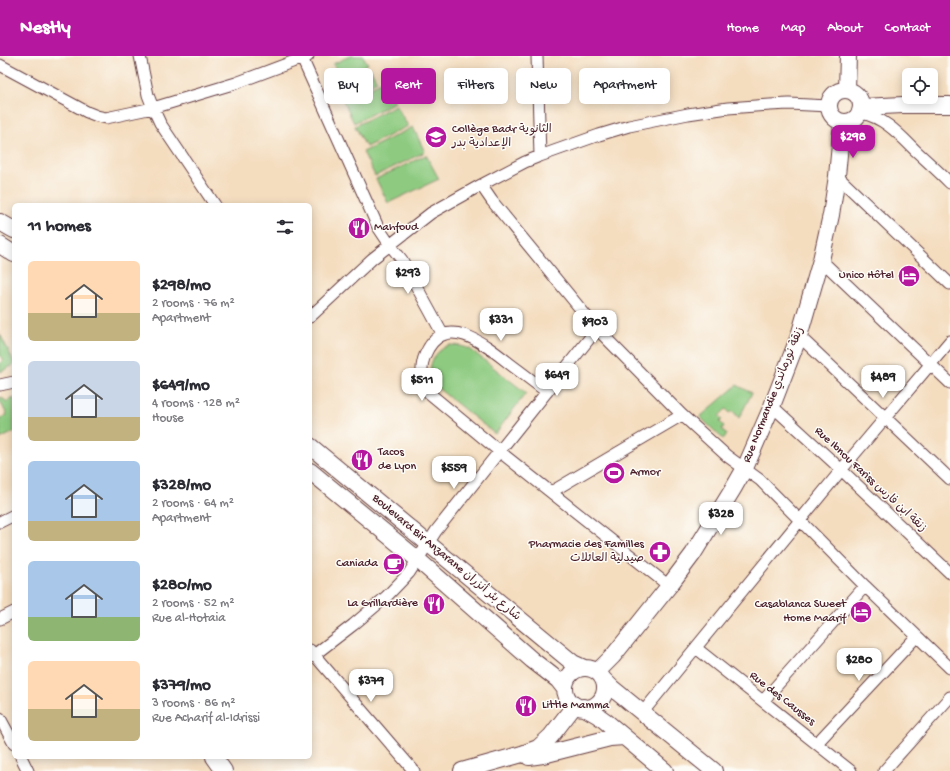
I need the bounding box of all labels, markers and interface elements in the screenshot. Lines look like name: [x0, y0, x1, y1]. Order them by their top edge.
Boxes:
text: Nestly: [20, 17, 71, 40]
text: Home: [727, 20, 759, 37]
text: Map: [781, 20, 805, 37]
text: About: [827, 20, 863, 37]
text: Contact: [885, 20, 930, 37]
chip: Buy: [324, 68, 373, 104]
chip: Rent: [381, 68, 436, 104]
chip: Filters: [444, 68, 508, 104]
chip: New: [516, 68, 571, 104]
chip: Apartment: [579, 68, 670, 104]
map controls: [902, 68, 938, 104]
button: locate: [902, 68, 938, 104]
place label: Collège Badr الثانوية الإعدادية بدر: [451, 123, 552, 151]
school or university icon: Collège Badr الثانوية الإعدادية بدر: [423, 124, 449, 150]
pin: $298: [829, 125, 877, 159]
text: $298: [840, 130, 866, 145]
restaurant icon: Mahfoud: [346, 215, 372, 241]
icon: filters: [274, 216, 296, 238]
text: 11 homes: [28, 217, 91, 237]
place label: Mahfoud: [374, 221, 419, 235]
pin: $293: [384, 261, 432, 295]
hotel icon: Unico Hôtel: [896, 263, 922, 289]
text: $293: [395, 266, 421, 281]
place label: Unico Hôtel: [839, 269, 894, 283]
text: $298/mo: [152, 276, 211, 296]
icon: home: [60, 277, 108, 325]
text: 2 rooms · 76 m²: [152, 296, 235, 311]
pin: $331: [477, 308, 525, 342]
pin: $903: [571, 310, 619, 344]
text: Apartment: [152, 311, 211, 326]
text: $331: [489, 313, 513, 328]
text: $903: [582, 315, 608, 330]
street label: Rue Normandie زنقة نورماندي: [740, 325, 808, 465]
pin: $649: [533, 363, 581, 397]
pin: $489: [859, 365, 907, 399]
pin: $511: [398, 368, 446, 402]
text: $649: [544, 368, 570, 383]
text: $489: [870, 370, 896, 385]
text: $511: [410, 373, 434, 388]
text: $649/mo: [152, 376, 210, 396]
icon: home: [60, 377, 108, 425]
text: 4 rooms · 128 m²: [152, 396, 240, 411]
text: House: [152, 411, 184, 426]
street label: Rue Ibnou Fariss زنقة ابن فارس: [811, 424, 929, 536]
place label: Tacos de Lyon: [377, 446, 417, 474]
restaurant icon: Tacos de Lyon: [349, 447, 375, 473]
pin: $559: [430, 456, 478, 490]
sports icon: Armor: [601, 460, 627, 486]
text: $559: [441, 461, 467, 476]
place label: Armor: [630, 466, 662, 480]
text: $328/mo: [152, 476, 211, 496]
icon: home: [60, 477, 108, 525]
street label: Boulevard Bir Anzarane شارع بئر أنزران: [368, 489, 525, 624]
text: 2 rooms · 64 m²: [152, 496, 234, 511]
pin: $328: [697, 502, 745, 536]
text: $328: [708, 507, 734, 522]
text: Apartment: [152, 511, 211, 526]
place label: Pharmacie des Familles صيدلية العائلات: [528, 538, 645, 566]
pharmacy icon: Pharmacie des Familles صيدلية العائلات: [647, 539, 673, 565]
cafe icon: Caniada: [381, 551, 407, 577]
place label: Caniada: [336, 557, 378, 571]
text: $280/mo: [152, 576, 212, 596]
icon: home: [60, 577, 108, 625]
restaurant icon: La Grillardière: [421, 591, 447, 617]
text: 2 rooms · 52 m²: [152, 596, 234, 611]
place label: La Grillardière: [347, 597, 419, 611]
place label: Casablanca Sweet Home Maarif: [755, 598, 847, 626]
hotel icon: Casablanca Sweet Home Maarif: [848, 599, 874, 625]
text: Rue al-Hotaia: [152, 611, 226, 626]
pin: $280: [835, 648, 883, 682]
text: $280: [846, 653, 872, 668]
pin: $379: [347, 669, 395, 703]
street label: Rue des Causses: [746, 669, 818, 729]
text: $379: [358, 674, 384, 689]
text: $379/mo: [152, 676, 211, 696]
icon: home: [60, 677, 108, 725]
restaurant icon: Little Mamma: [513, 693, 539, 719]
text: 3 rooms · 86 m²: [152, 696, 235, 711]
place label: Little Mamma: [542, 699, 609, 713]
text: Rue Acharif al-Idrissi: [152, 711, 260, 726]

